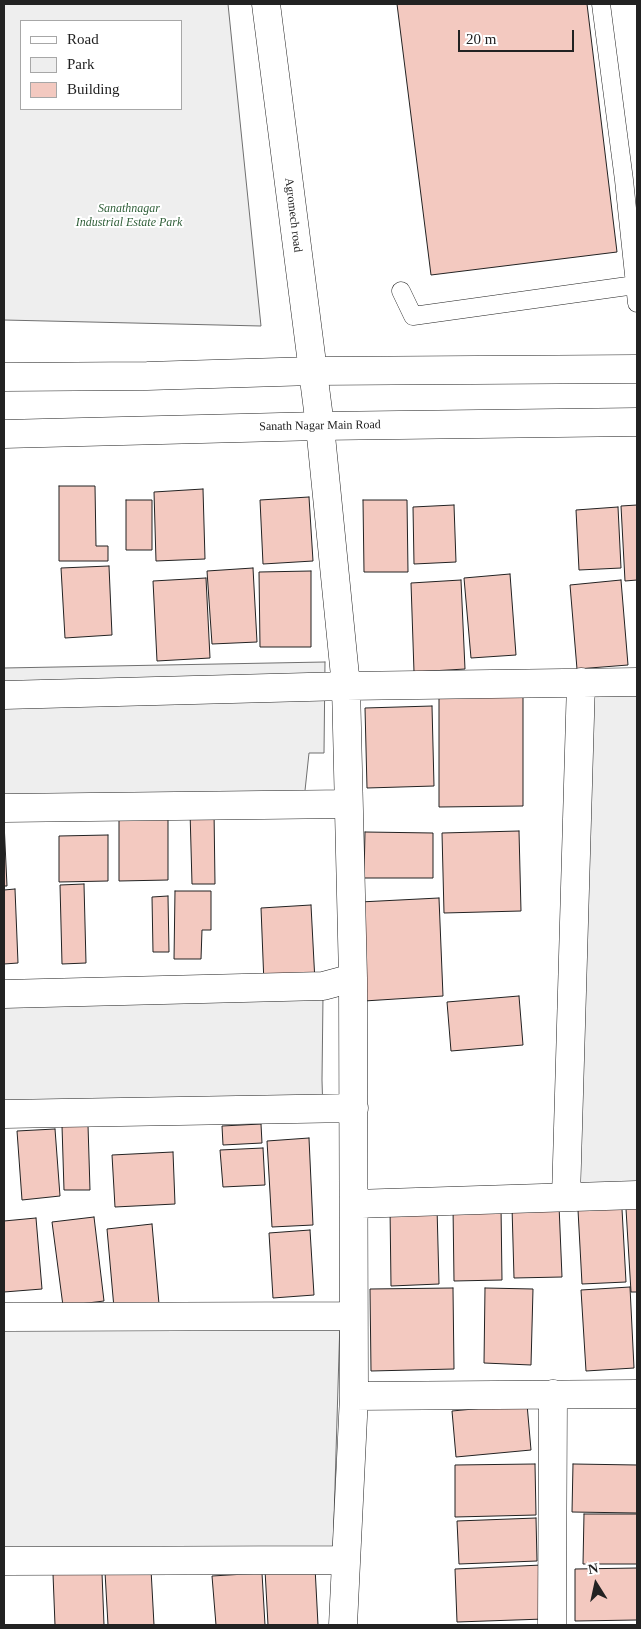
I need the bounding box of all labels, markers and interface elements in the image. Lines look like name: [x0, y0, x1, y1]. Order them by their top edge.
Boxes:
legend: [20, 20, 182, 110]
scale bar: [461, 20, 577, 52]
text: Road: [67, 31, 99, 47]
text: 20 m: [466, 31, 496, 47]
text: Park: [67, 56, 95, 72]
text: Building: [67, 81, 120, 97]
street label: Agromech road: [281, 177, 305, 253]
park label: Sanathnagar Industrial Estate Park: [76, 202, 182, 230]
street label: Sanath Nagar Main Road: [259, 418, 381, 434]
north arrow: [571, 1559, 621, 1609]
text: N: [587, 1560, 600, 1577]

